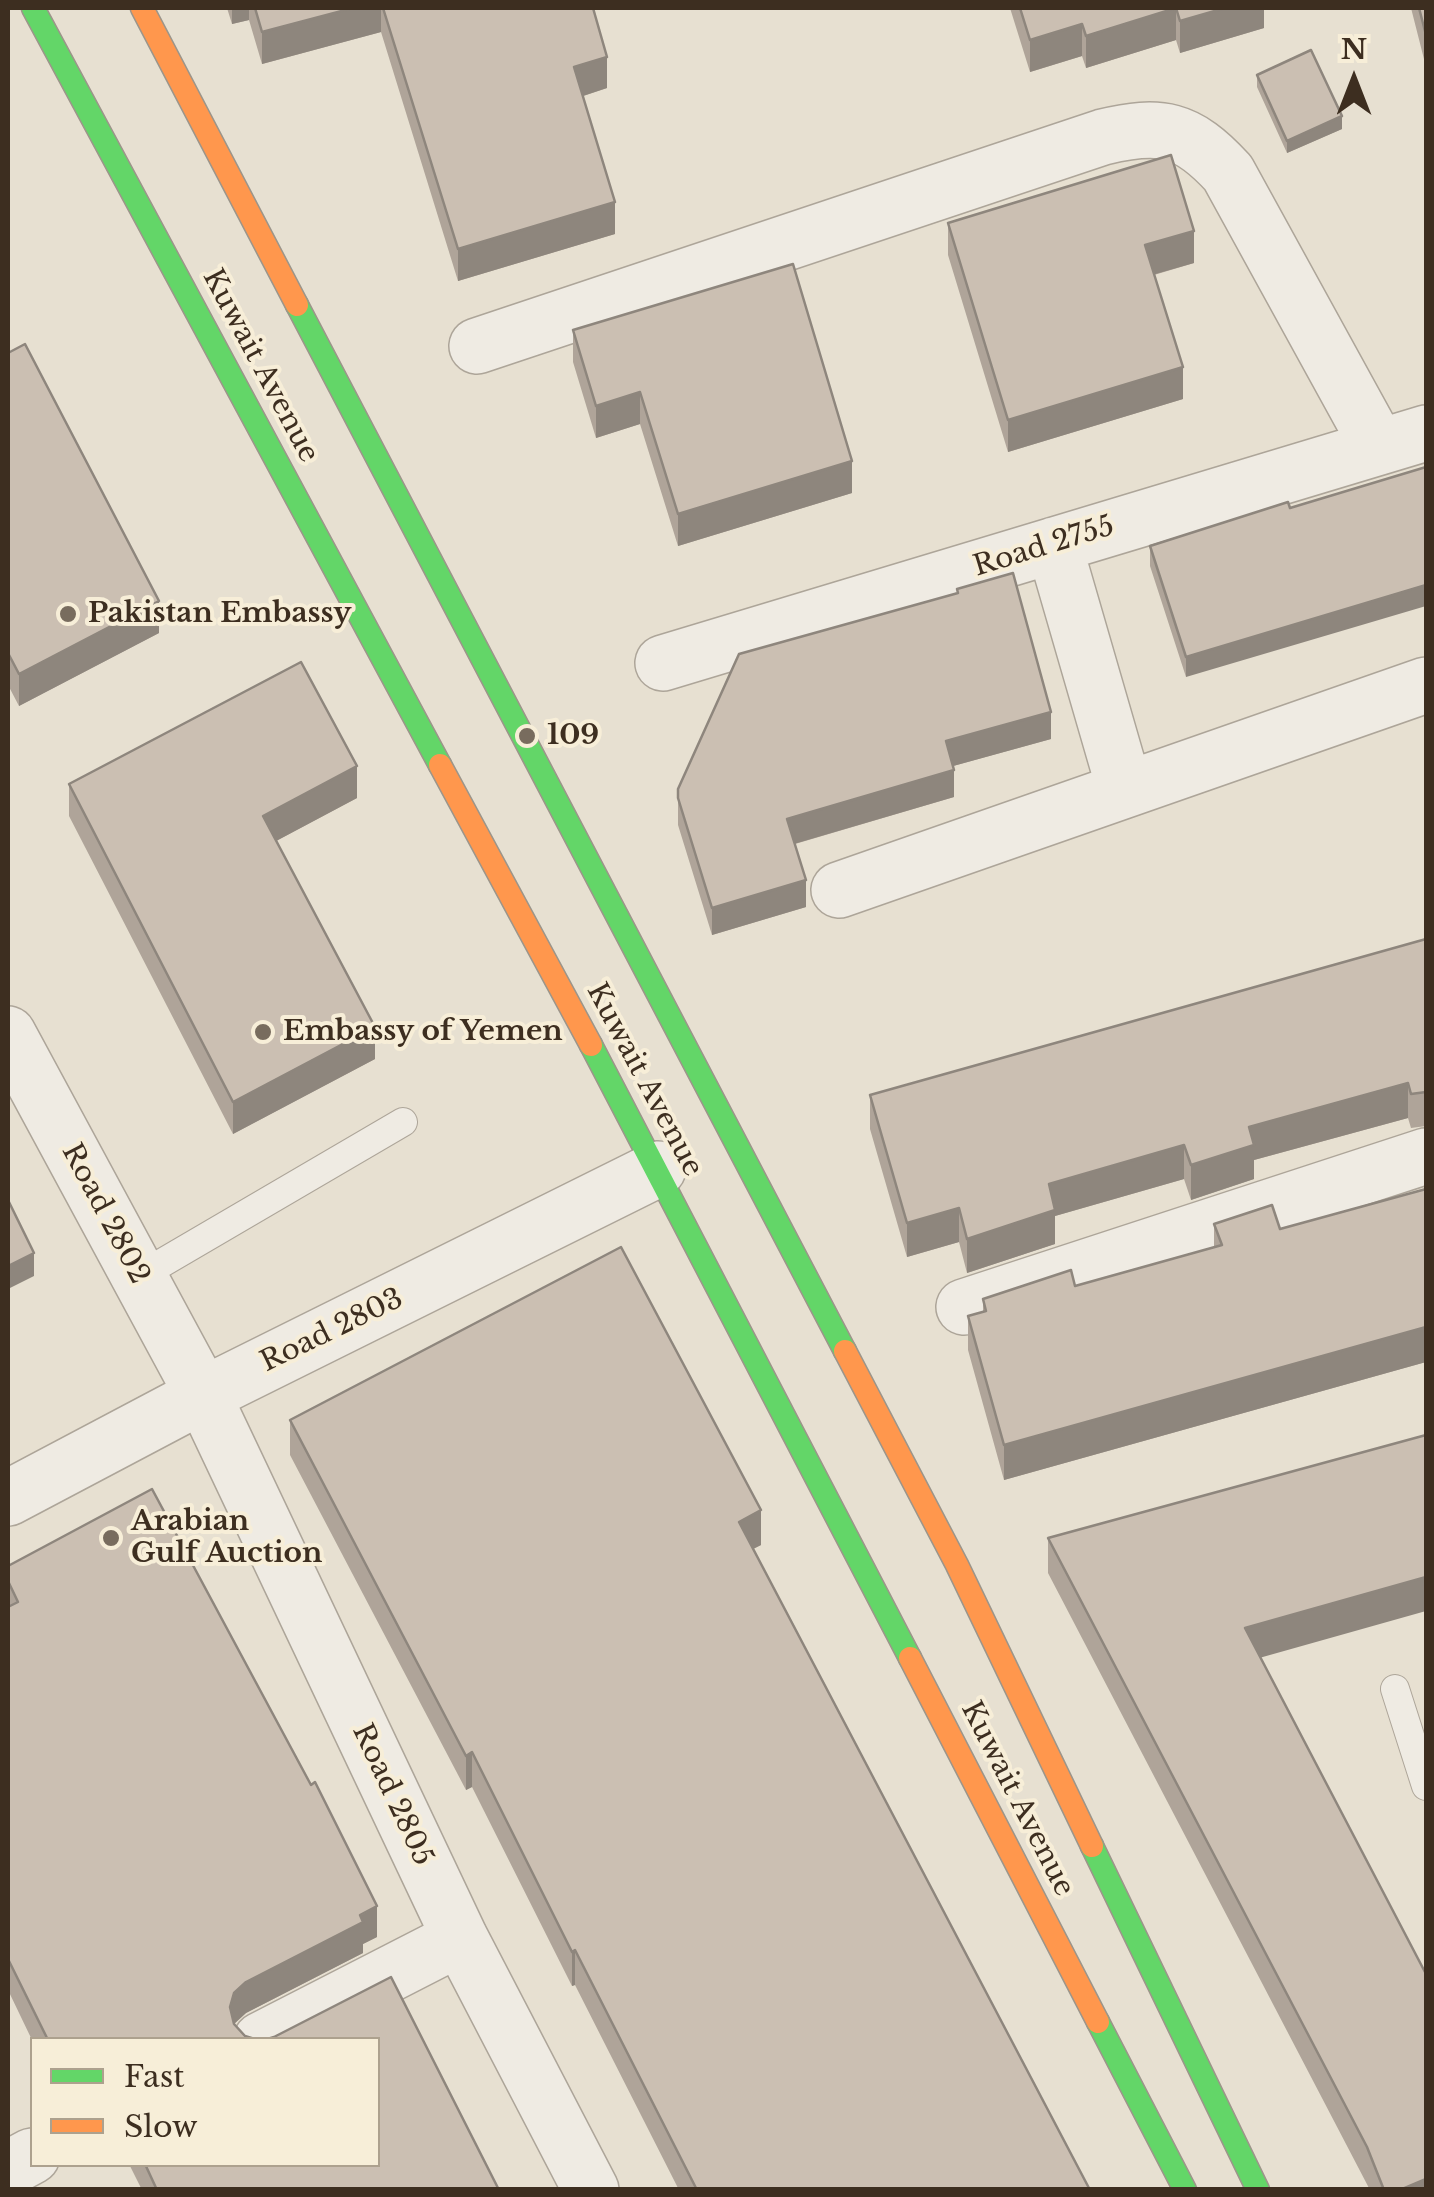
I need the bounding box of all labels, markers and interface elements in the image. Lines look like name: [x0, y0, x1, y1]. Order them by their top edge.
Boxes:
north arrow: [1304, 30, 1404, 130]
text: N: [1341, 32, 1367, 67]
street label: Kuwait Avenue: [195, 264, 325, 468]
street label: Road 2755: [970, 510, 1118, 584]
place label: Pakistan Embassy: [88, 597, 351, 631]
marker: Pakistan Embassy: [57, 603, 79, 625]
place label: 109: [547, 719, 599, 753]
marker: 109: [516, 725, 538, 747]
street label: Kuwait Avenue: [579, 978, 709, 1182]
place label: Embassy of Yemen: [283, 1015, 563, 1049]
marker: Embassy of Yemen: [252, 1021, 274, 1043]
street label: Road 2802: [54, 1138, 156, 1290]
street label: Road 2803: [255, 1282, 409, 1380]
place label: Arabian Gulf Auction: [131, 1505, 322, 1571]
marker: Arabian Gulf Auction: [100, 1527, 122, 1549]
street label: Kuwait Avenue: [953, 1696, 1081, 1902]
street label: Road 2805: [345, 1719, 439, 1871]
legend: [30, 2037, 380, 2167]
text: Fast: [124, 2058, 185, 2095]
text: Slow: [124, 2108, 198, 2145]

